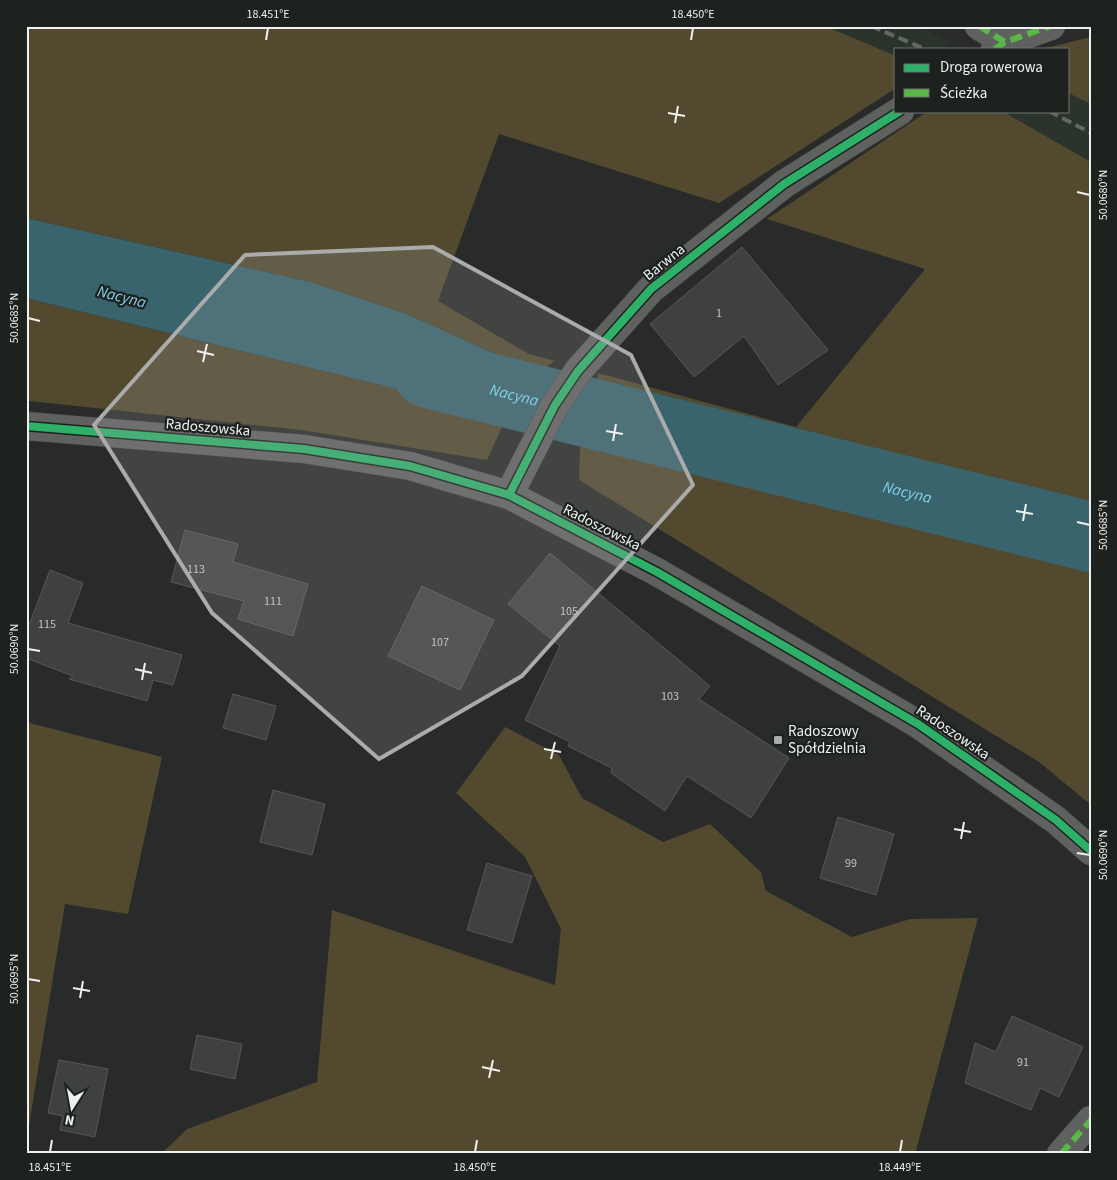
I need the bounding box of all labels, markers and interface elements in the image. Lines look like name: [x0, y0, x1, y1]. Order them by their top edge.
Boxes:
text: 18.451°E: [246, 6, 290, 23]
text: 18.450°E: [671, 6, 715, 23]
legend: [894, 48, 1070, 112]
text: Droga rowerowa: [940, 57, 1043, 78]
text: Ścieżka: [940, 83, 987, 104]
text: 50.0680°N: [1095, 170, 1112, 220]
street label: Barwna: [639, 239, 690, 286]
water label: Nacyna: [95, 280, 149, 314]
text: 50.0685°N: [6, 293, 23, 343]
house number: 1: [716, 305, 722, 322]
water label: Nacyna: [487, 379, 541, 412]
street label: Radoszowska: [165, 413, 251, 442]
water label: Nacyna: [881, 476, 934, 509]
street label: Radoszowska: [559, 499, 644, 556]
text: 50.0685°N: [1095, 500, 1112, 550]
house number: 113: [187, 561, 205, 578]
house number: 111: [264, 593, 282, 610]
house number: 105: [560, 603, 578, 620]
house number: 115: [38, 616, 56, 633]
text: 50.0690°N: [6, 624, 23, 674]
house number: 107: [431, 634, 449, 651]
house number: 103: [661, 688, 679, 705]
street label: Radoszowska: [912, 700, 994, 765]
place label: Radoszowy Spółdzielnia: [788, 721, 866, 759]
marker: Radoszowy Spółdzielnia: [772, 734, 784, 746]
text: 50.0690°N: [1095, 830, 1112, 880]
house number: 99: [845, 855, 857, 872]
text: 50.0695°N: [6, 954, 23, 1004]
house number: 91: [1017, 1054, 1029, 1071]
north arrow: [48, 1082, 98, 1132]
text: N: [63, 1109, 76, 1130]
text: 18.451°E: [28, 1159, 72, 1176]
text: 18.450°E: [453, 1159, 497, 1176]
text: 18.449°E: [878, 1159, 922, 1176]

